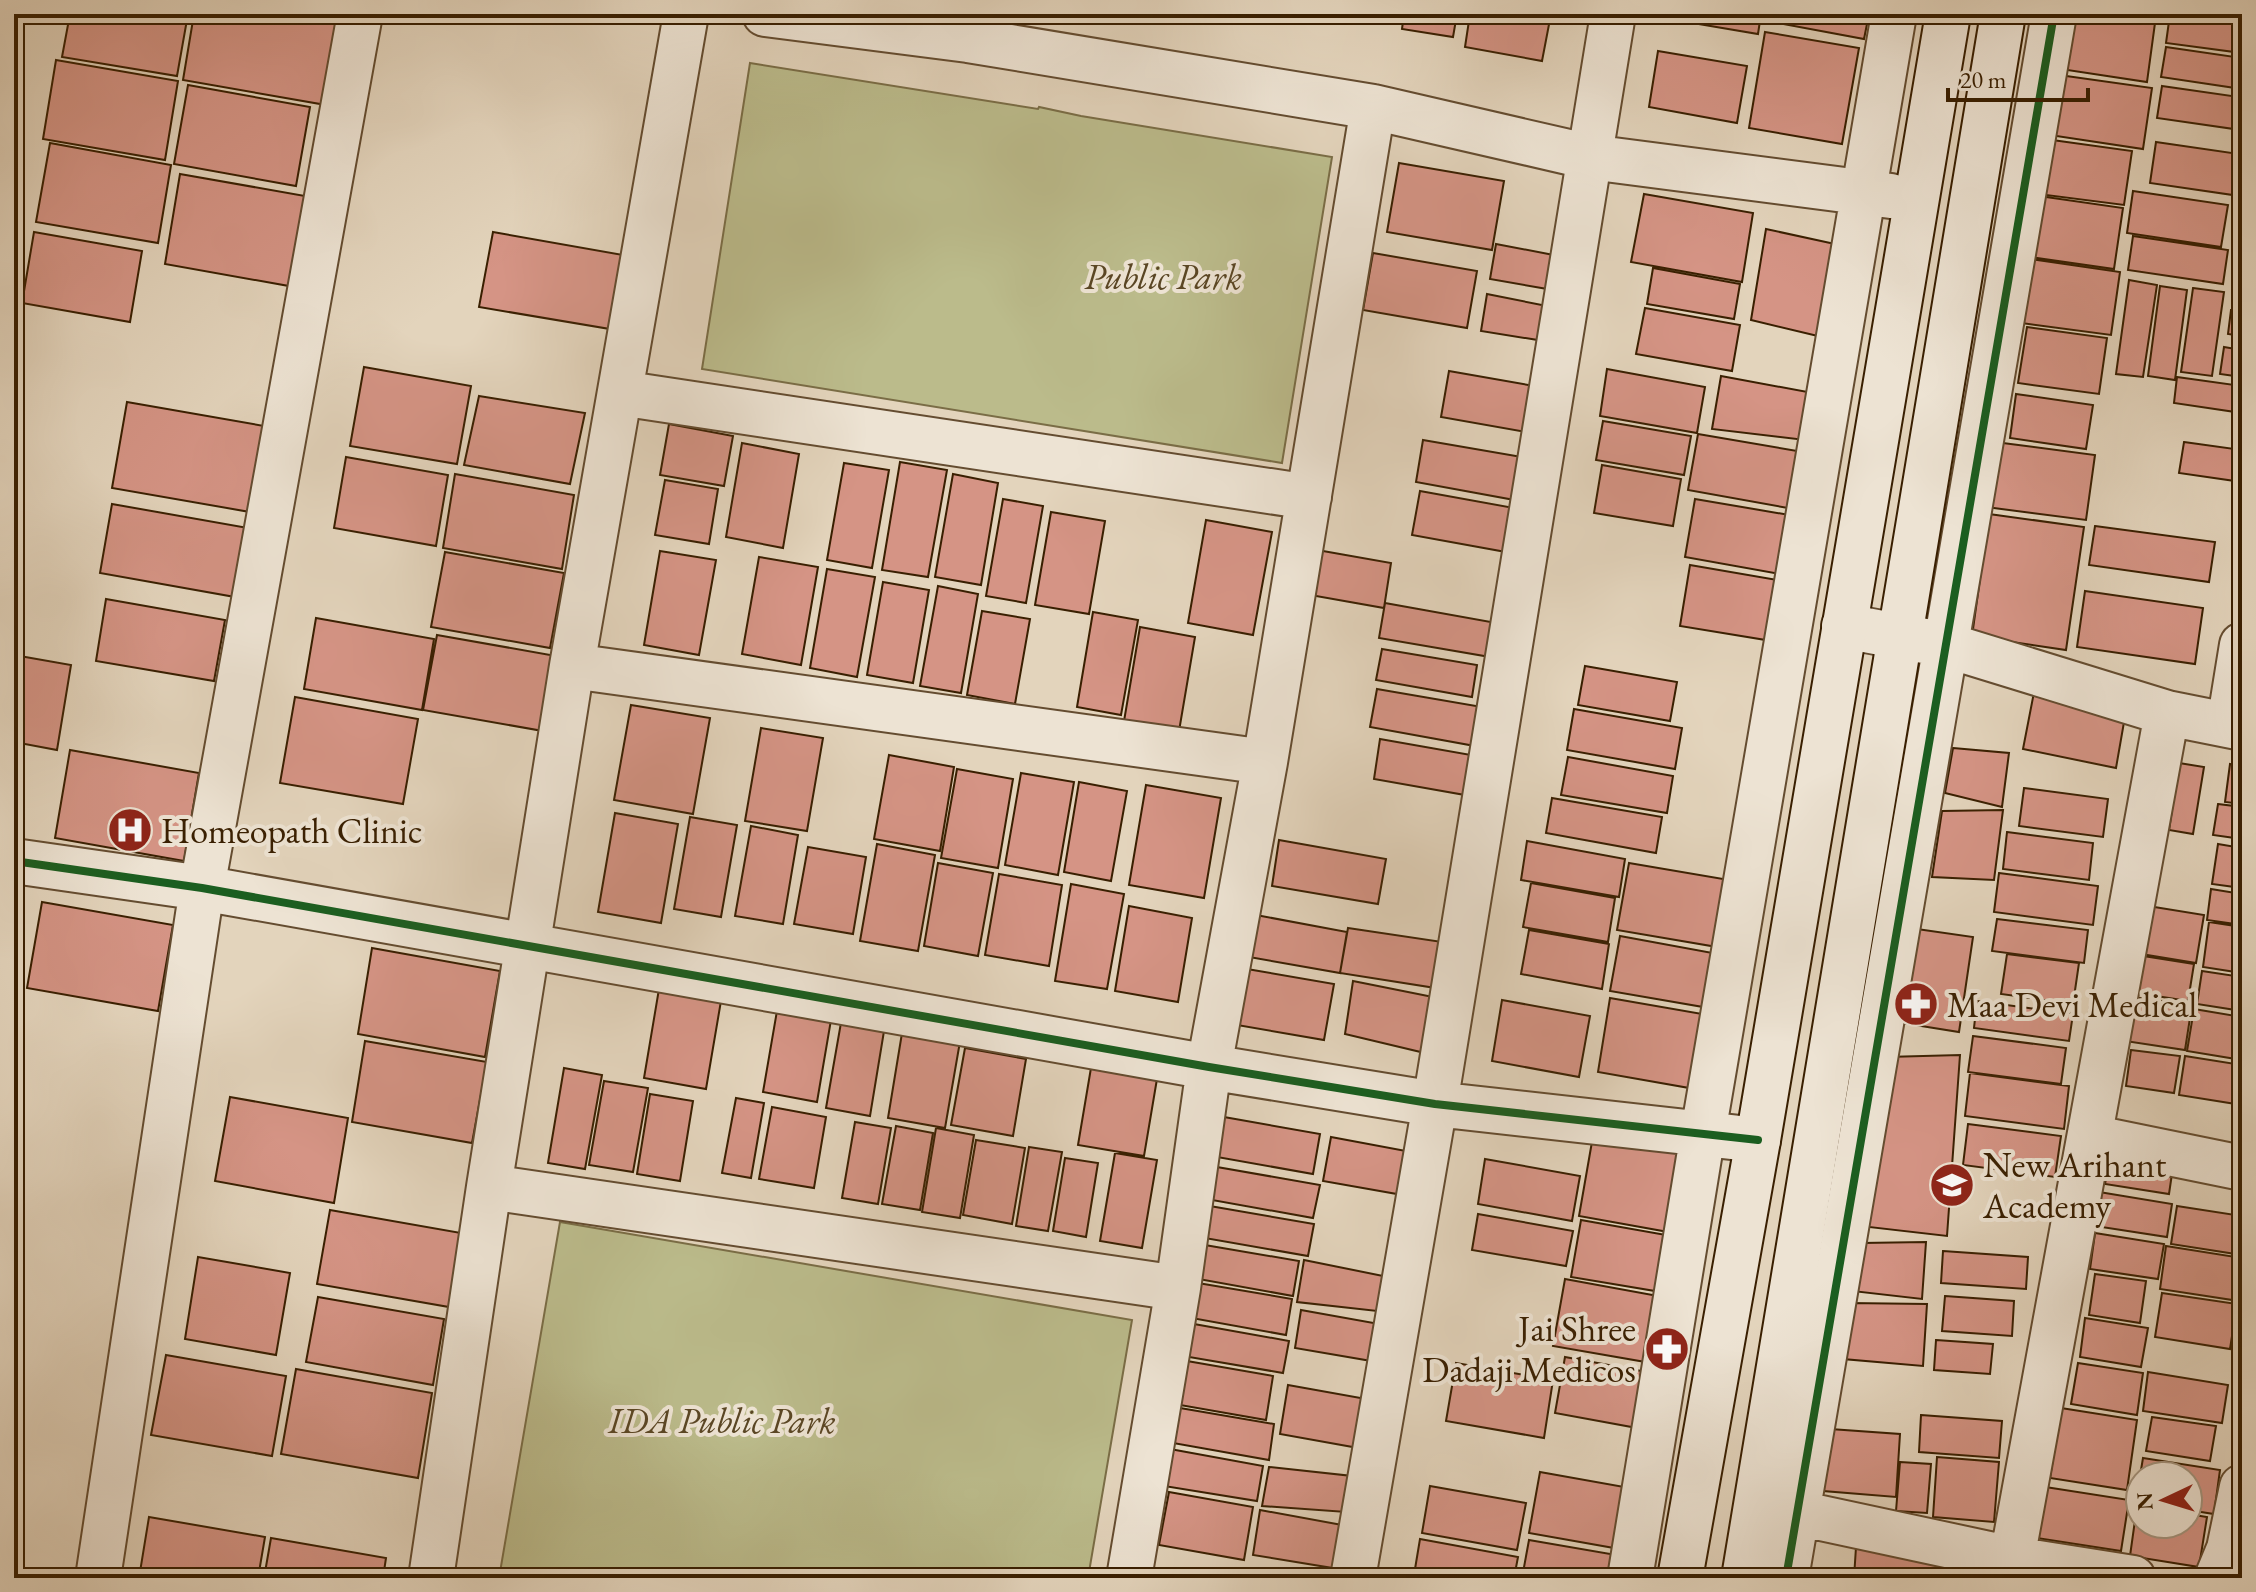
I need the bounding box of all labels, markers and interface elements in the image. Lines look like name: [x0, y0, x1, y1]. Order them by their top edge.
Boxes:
scale bar: [1948, 52, 2088, 102]
text: 20 m: [1960, 64, 2007, 95]
park label: Public Park: [1084, 253, 1242, 300]
hospital icon: Homeopath Clinic: [106, 806, 154, 854]
place label: Homeopath Clinic: [161, 807, 422, 854]
pharmacy icon: Maa Devi Medical: [1892, 980, 1940, 1028]
place label: Maa Devi Medical: [1947, 981, 2197, 1028]
place label: New Arihant Academy: [1982, 1141, 2167, 1229]
school or university icon: New Arihant Academy: [1928, 1161, 1976, 1209]
place label: Jai Shree Dadaji Medicos: [1422, 1305, 1636, 1393]
pharmacy icon: Jai Shree Dadaji Medicos: [1643, 1325, 1691, 1373]
park label: IDA Public Park: [607, 1397, 836, 1444]
north arrow: [2124, 1460, 2204, 1540]
text: N: [2129, 1491, 2160, 1511]

